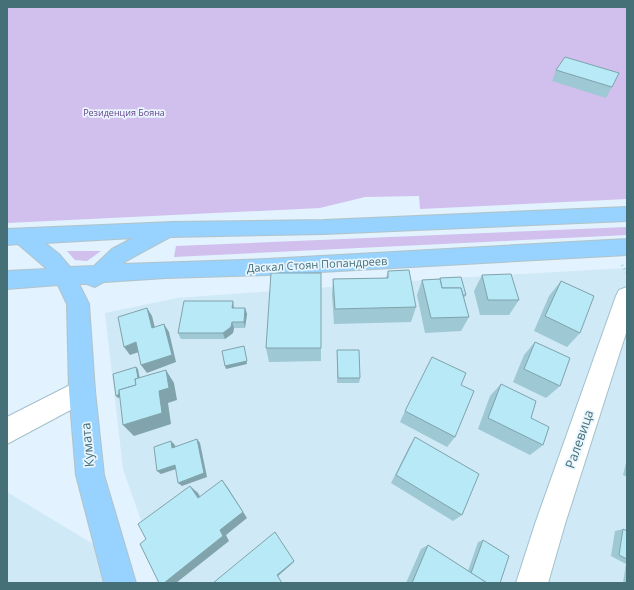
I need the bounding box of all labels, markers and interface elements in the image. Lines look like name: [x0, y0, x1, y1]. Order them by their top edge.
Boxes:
park label: Резиденция Бояна: [83, 106, 165, 119]
street label: Даскал Стоян Попандреев: [246, 253, 388, 275]
street label: Ралевица: [561, 407, 597, 471]
street label: Кумата: [76, 422, 98, 468]

